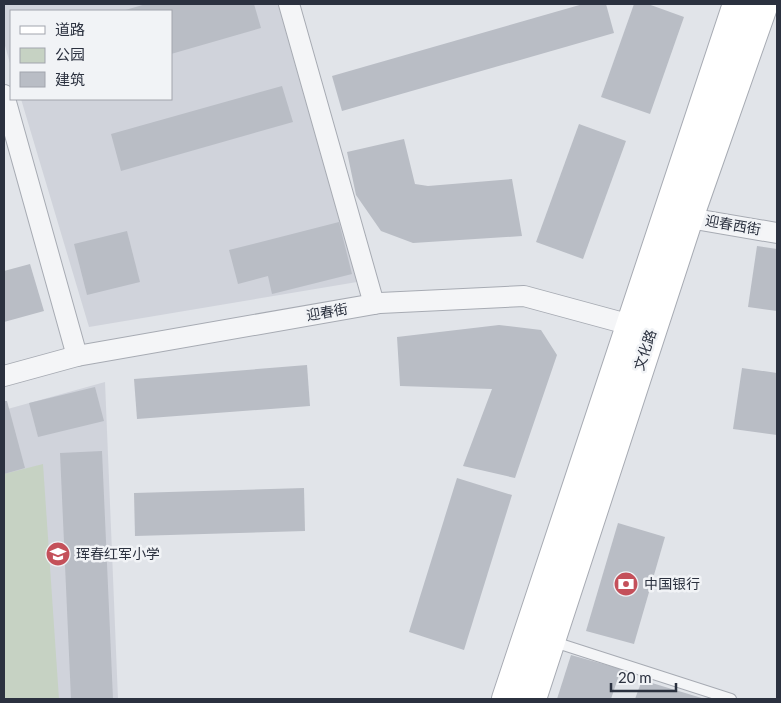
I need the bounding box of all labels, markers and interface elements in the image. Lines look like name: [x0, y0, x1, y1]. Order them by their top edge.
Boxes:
legend: [10, 10, 172, 100]
text: 道路: [55, 20, 85, 38]
text: 公园: [55, 45, 85, 63]
text: 建筑: [55, 70, 85, 88]
street label: 迎春西街: [704, 211, 762, 238]
street label: 迎春街: [305, 299, 349, 324]
street label: 文化路: [630, 327, 659, 372]
school or university icon: 珲春红军小学: [45, 541, 71, 567]
place label: 珲春红军小学: [76, 545, 160, 562]
bank icon: 中国银行: [613, 571, 639, 597]
place label: 中国银行: [644, 575, 700, 592]
scale bar: [611, 660, 676, 692]
text: 20 m: [618, 668, 652, 686]

